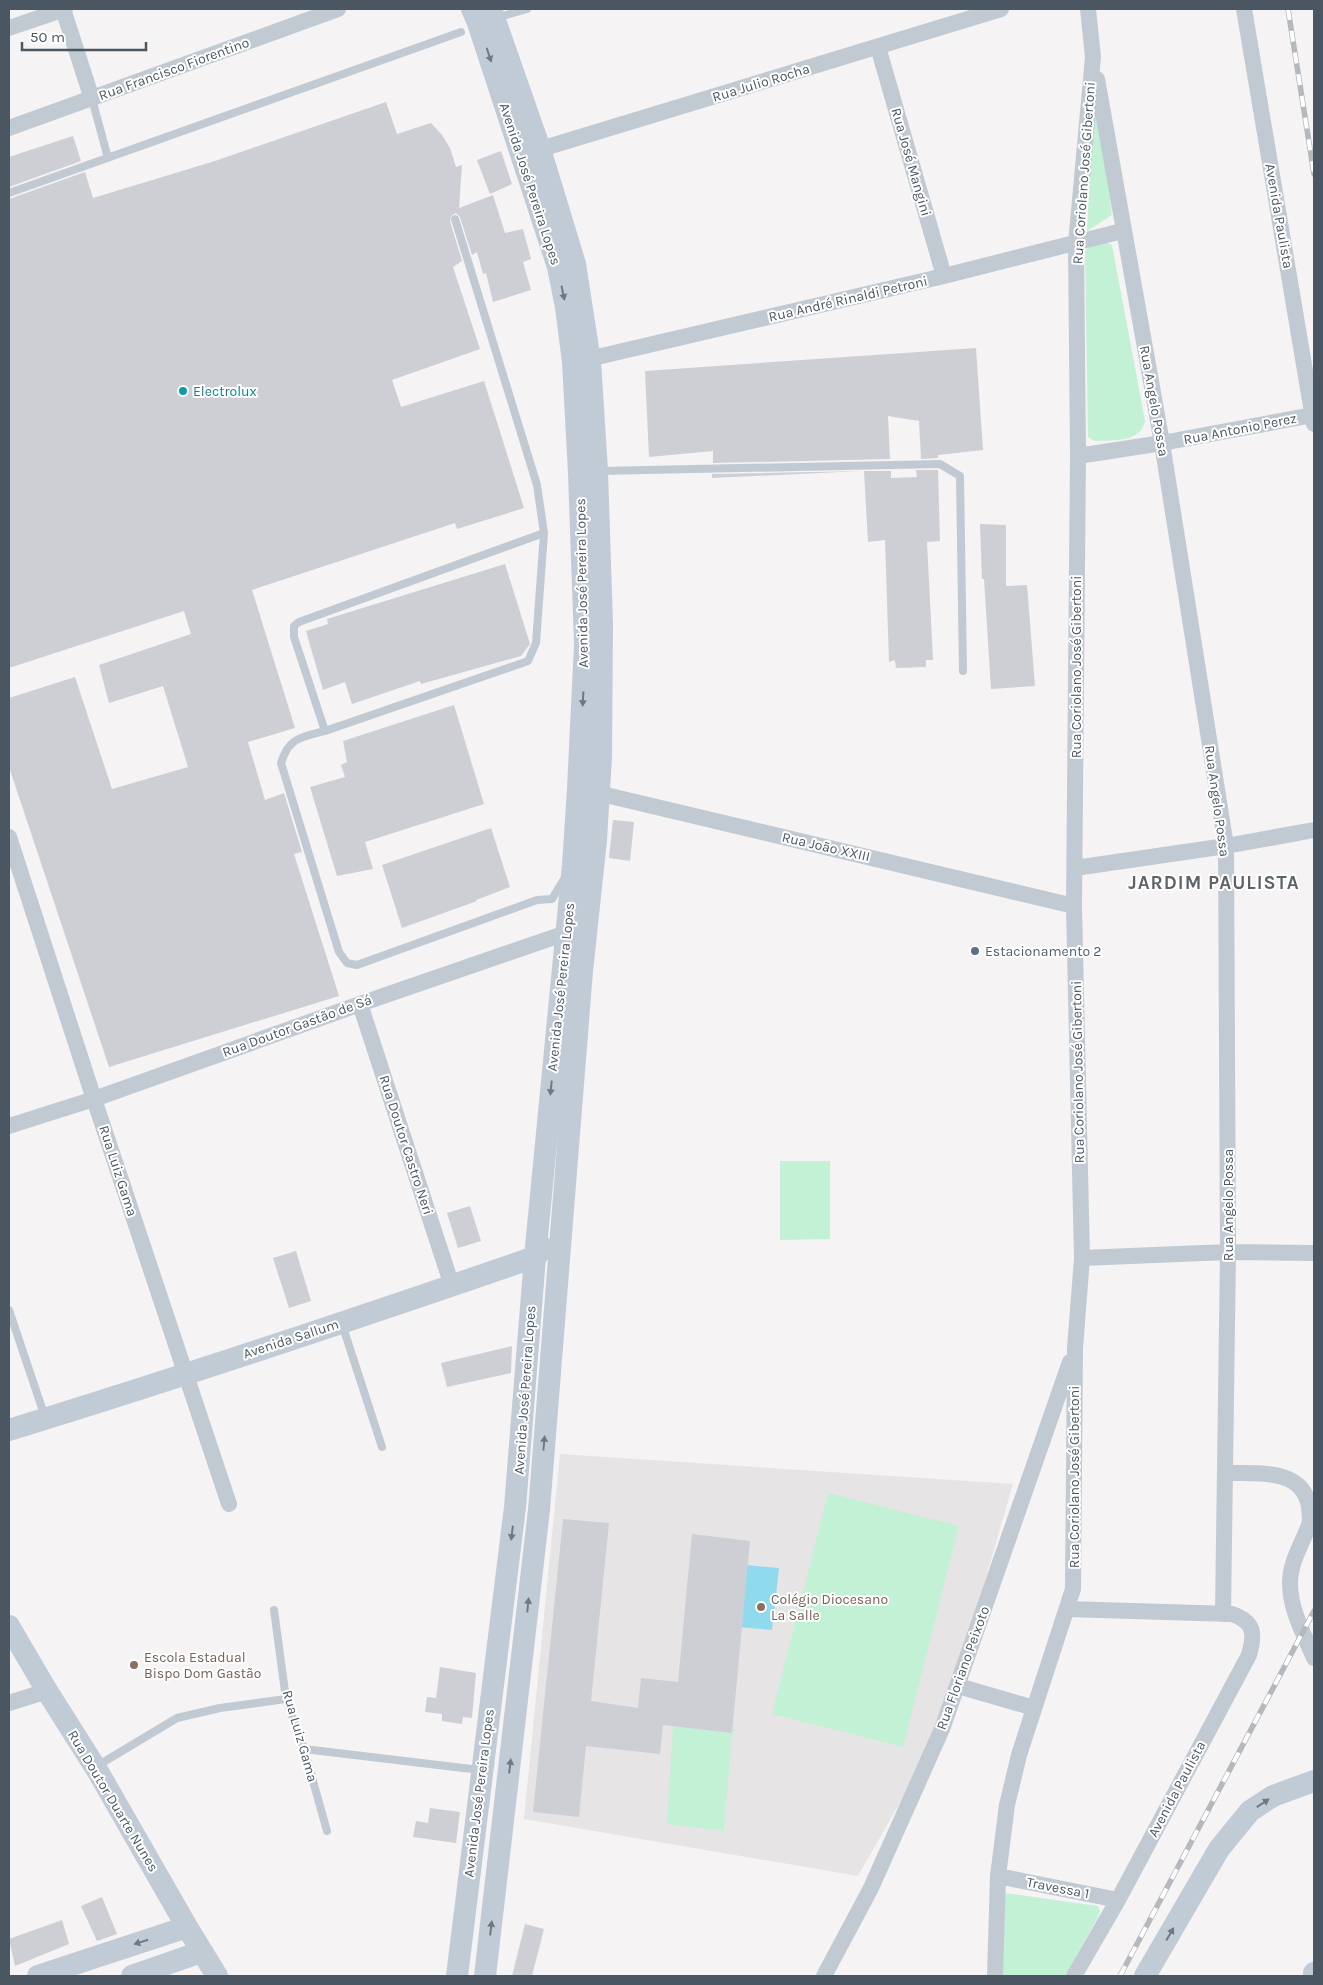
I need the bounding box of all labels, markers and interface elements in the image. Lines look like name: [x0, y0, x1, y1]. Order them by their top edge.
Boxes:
scale bar: [22, 20, 146, 52]
text: 50 m: [30, 28, 65, 46]
street label: Rua Francisco Fiorentino: [96, 34, 252, 104]
one-way arrow: [485, 47, 493, 62]
street label: Rua Julio Rocha: [710, 60, 812, 106]
street label: Rua Coriolano José Gibertoni: [1069, 81, 1099, 265]
street label: Avenida José Pereira Lopes: [496, 101, 564, 267]
street label: Rua José Mangini: [887, 106, 935, 218]
street label: Avenida Paulista: [1261, 162, 1297, 270]
street label: Rua André Rinaldi Petroni: [767, 272, 929, 326]
one-way arrow: [559, 285, 567, 301]
street label: Rua Angelo Possa: [1136, 344, 1172, 458]
place label: Electrolux: [193, 383, 257, 400]
marker: Electrolux: [177, 385, 189, 397]
street label: Rua Antonio Perez: [1182, 410, 1298, 448]
street label: Avenida José Pereira Lopes: [572, 498, 592, 668]
street label: Rua Coriolano José Gibertoni: [1068, 576, 1085, 758]
one-way arrow: [578, 692, 586, 708]
street label: Rua Angelo Possa: [1201, 744, 1233, 858]
street label: Rua João XXIII: [780, 829, 872, 865]
district label: JARDIM PAULISTA: [1128, 872, 1300, 894]
street label: Avenida José Pereira Lopes: [544, 902, 578, 1072]
place label: Estacionamento 2: [985, 943, 1102, 960]
marker: Estacionamento 2: [969, 945, 981, 957]
street label: Rua Coriolano José Gibertoni: [1068, 981, 1088, 1163]
street label: Rua Doutor Gastão de Sá: [220, 991, 374, 1061]
street label: Rua Doutor Castro Neri: [375, 1073, 437, 1217]
one-way arrow: [547, 1080, 555, 1096]
street label: Rua Luiz Gama: [95, 1123, 141, 1219]
street label: Rua Angelo Possa: [1220, 1149, 1237, 1261]
street label: Avenida José Pereira Lopes: [511, 1305, 539, 1475]
street label: Avenida Sallum: [241, 1316, 341, 1362]
street label: Rua Coriolano José Gibertoni: [1066, 1386, 1083, 1568]
one-way arrow: [541, 1435, 549, 1451]
one-way arrow: [508, 1525, 516, 1541]
place label: Colégio Diocesano La Salle: [771, 1591, 888, 1624]
one-way arrow: [524, 1597, 532, 1613]
marker: Colégio Diocesano La Salle: [755, 1601, 767, 1613]
street label: Rua Floriano Peixoto: [933, 1604, 993, 1732]
place label: Escola Estadual Bispo Dom Gastão: [144, 1649, 261, 1682]
marker: Escola Estadual Bispo Dom Gastão: [128, 1659, 140, 1671]
street label: Rua Luiz Gama: [279, 1688, 321, 1784]
street label: Avenida José Pereira Lopes: [460, 1708, 498, 1878]
street label: Rua Doutor Duarte Nunes: [64, 1727, 162, 1875]
street label: Avenida Paulista: [1145, 1738, 1209, 1840]
one-way arrow: [506, 1758, 514, 1774]
one-way arrow: [1256, 1798, 1269, 1808]
street label: Travessa 1: [1025, 1874, 1091, 1902]
one-way arrow: [487, 1920, 495, 1936]
one-way arrow: [1165, 1927, 1174, 1941]
one-way arrow: [133, 1939, 148, 1947]

